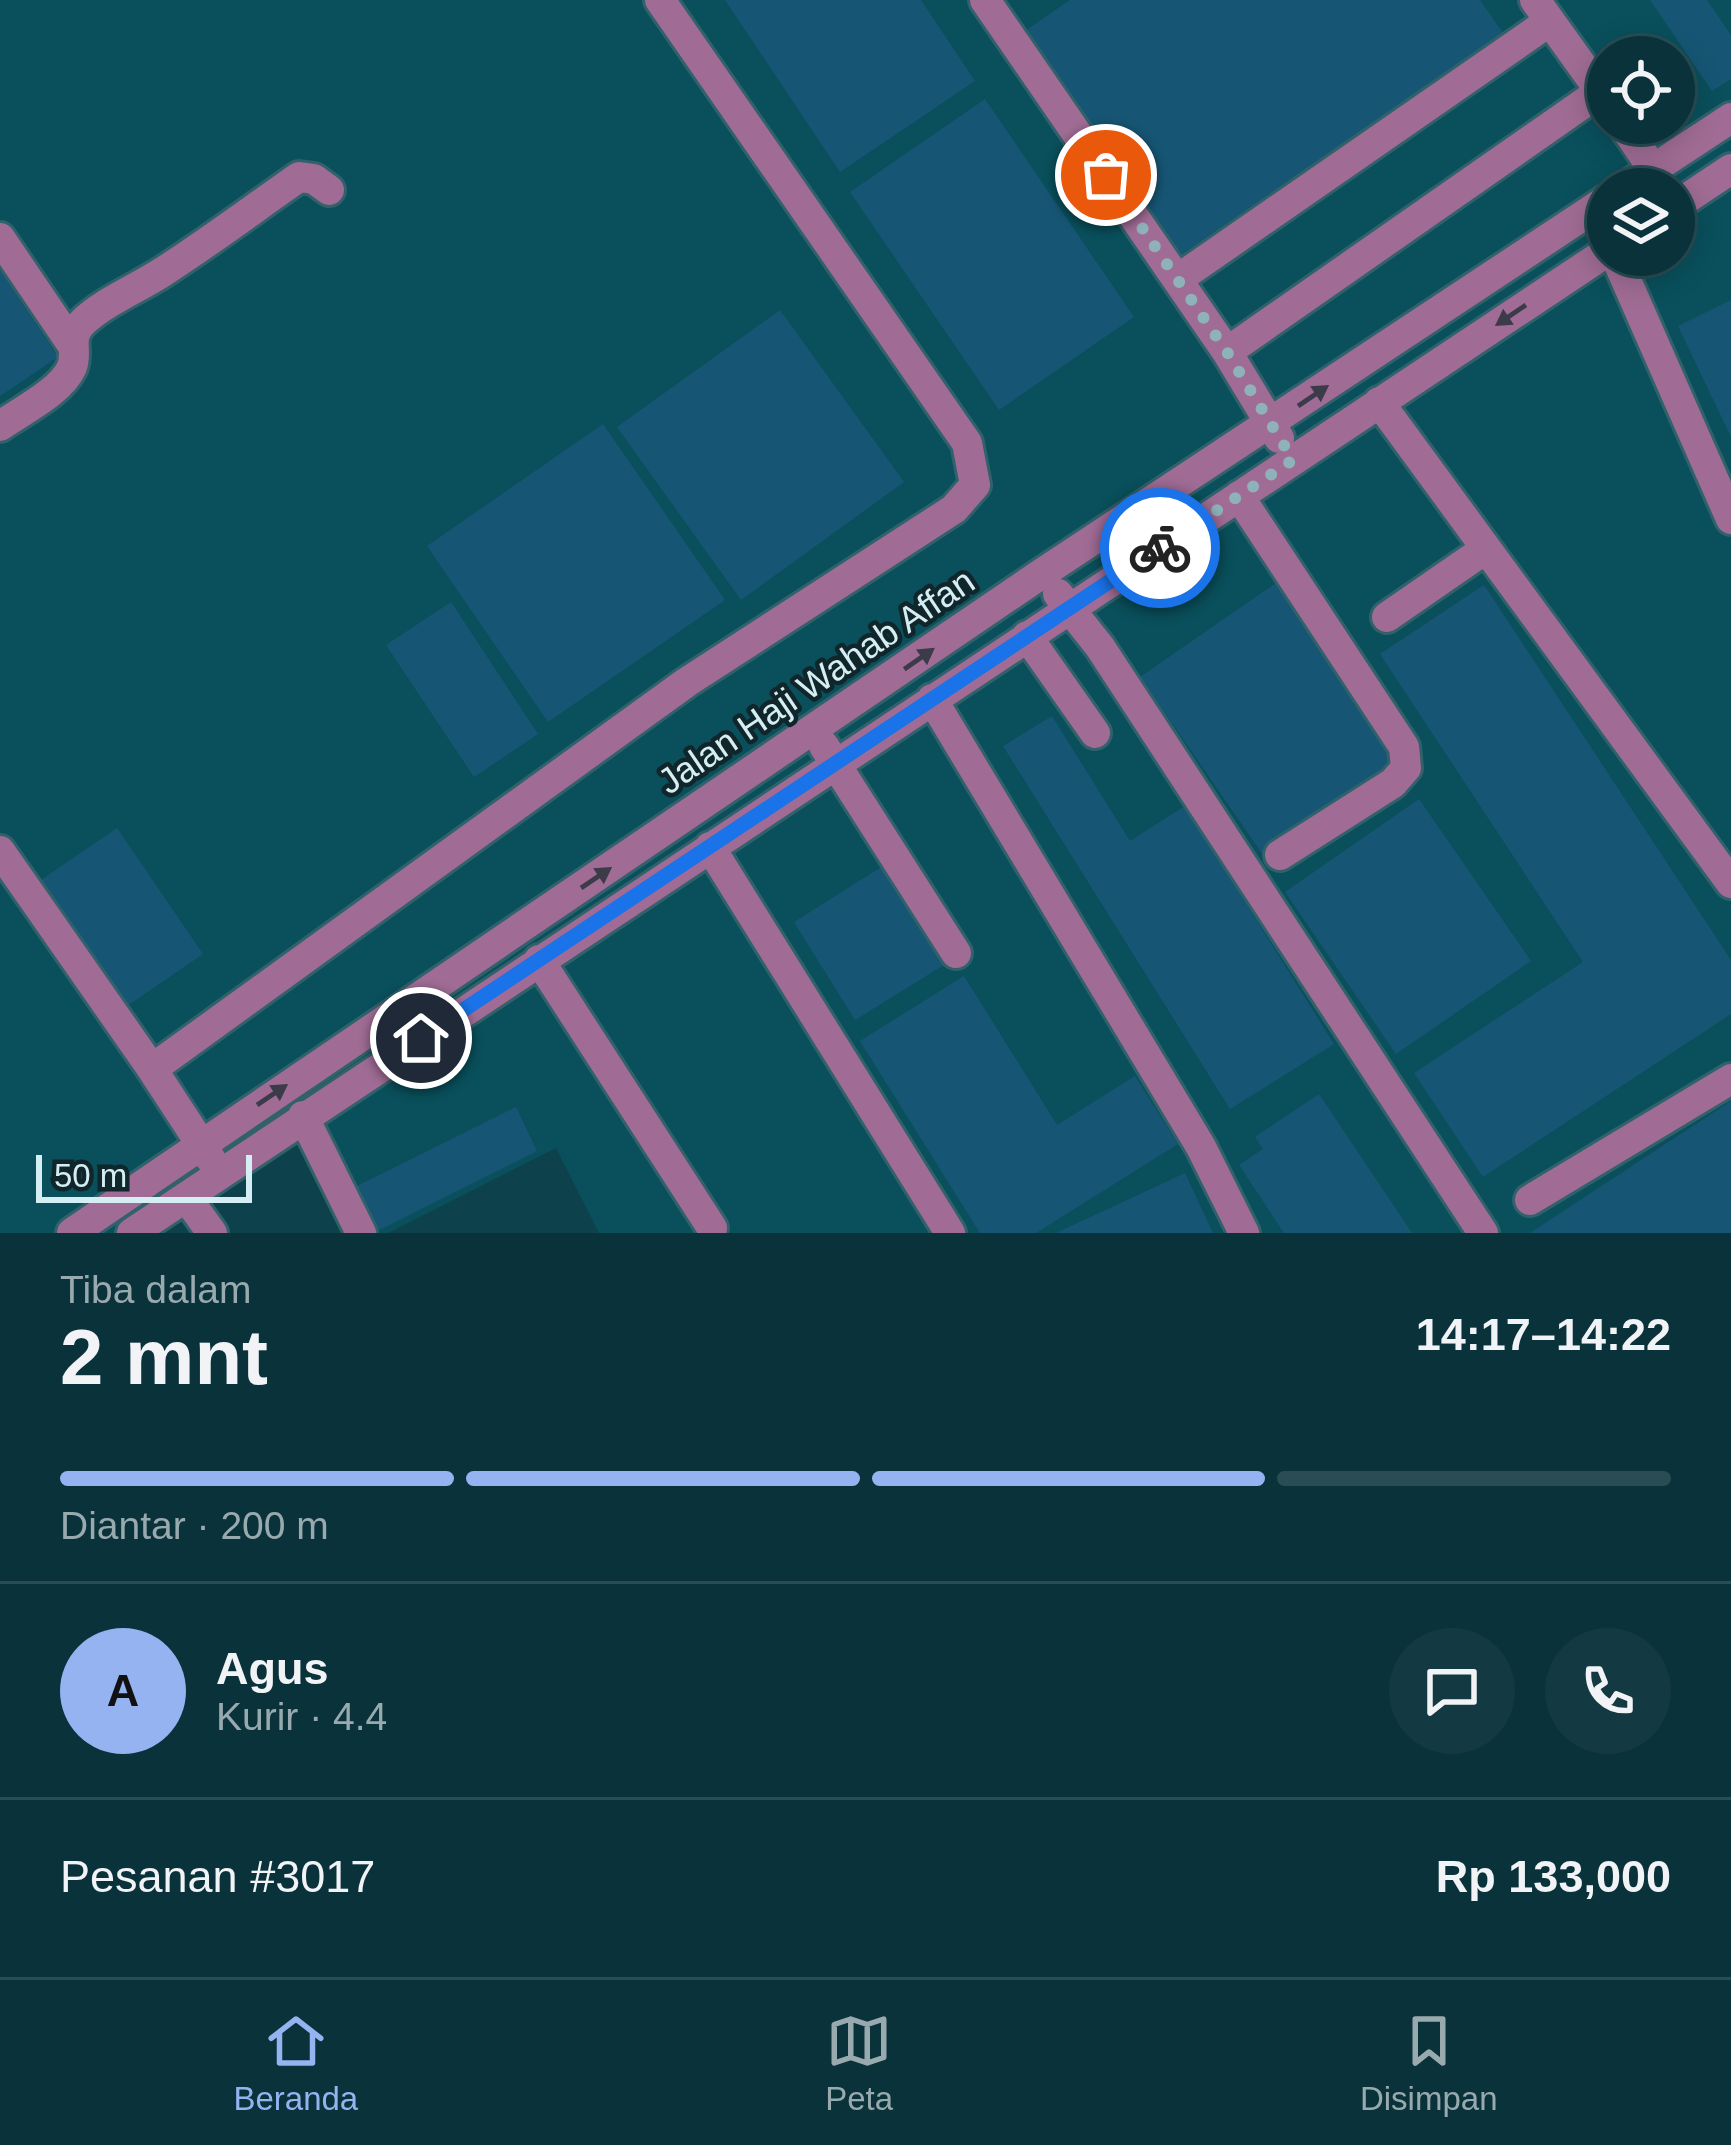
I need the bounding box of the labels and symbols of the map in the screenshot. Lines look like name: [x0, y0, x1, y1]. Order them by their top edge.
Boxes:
pin: [1055, 124, 1157, 226]
one-way arrow: [1494, 304, 1527, 326]
one-way arrow: [1296, 385, 1329, 407]
courier: [1100, 488, 1220, 608]
street label: Jalan Haji Wahab Affan: [650, 560, 982, 802]
one-way arrow: [903, 648, 935, 671]
one-way arrow: [579, 867, 612, 889]
pin: [370, 987, 472, 1089]
one-way arrow: [256, 1084, 288, 1107]
scale bar: [36, 1149, 252, 1202]

